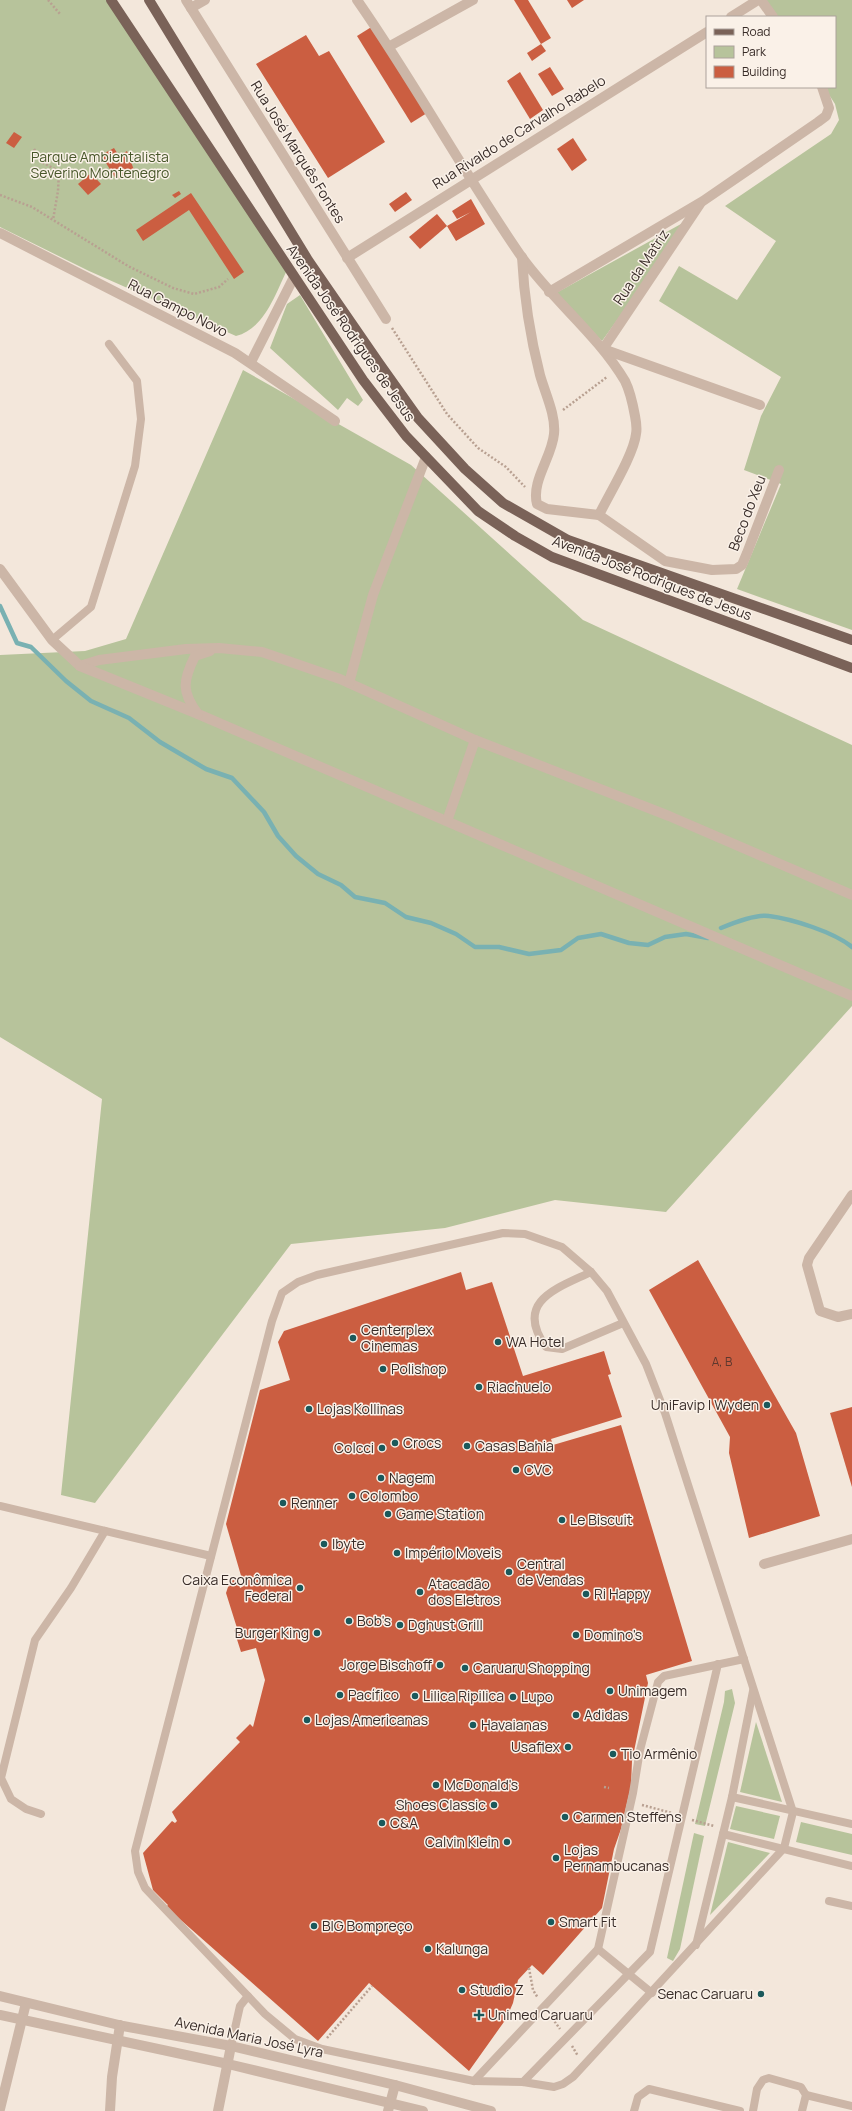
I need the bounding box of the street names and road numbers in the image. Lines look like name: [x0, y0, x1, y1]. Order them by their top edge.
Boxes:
street label: Rua Rivaldo de Carvalho Rabelo: [429, 70, 609, 193]
street label: Rua José Marquês Fontes: [247, 77, 350, 227]
street label: Rua da Matriz: [608, 225, 673, 308]
street label: Avenida José Rodrigues de Jesus: [283, 240, 420, 425]
street label: Rua Campo Novo: [125, 274, 231, 341]
street label: Beco do Xeu: [723, 472, 770, 553]
street label: Avenida José Rodrigues de Jesus: [550, 531, 755, 624]
street label: Avenida Maria José Lyra: [173, 2011, 325, 2062]

